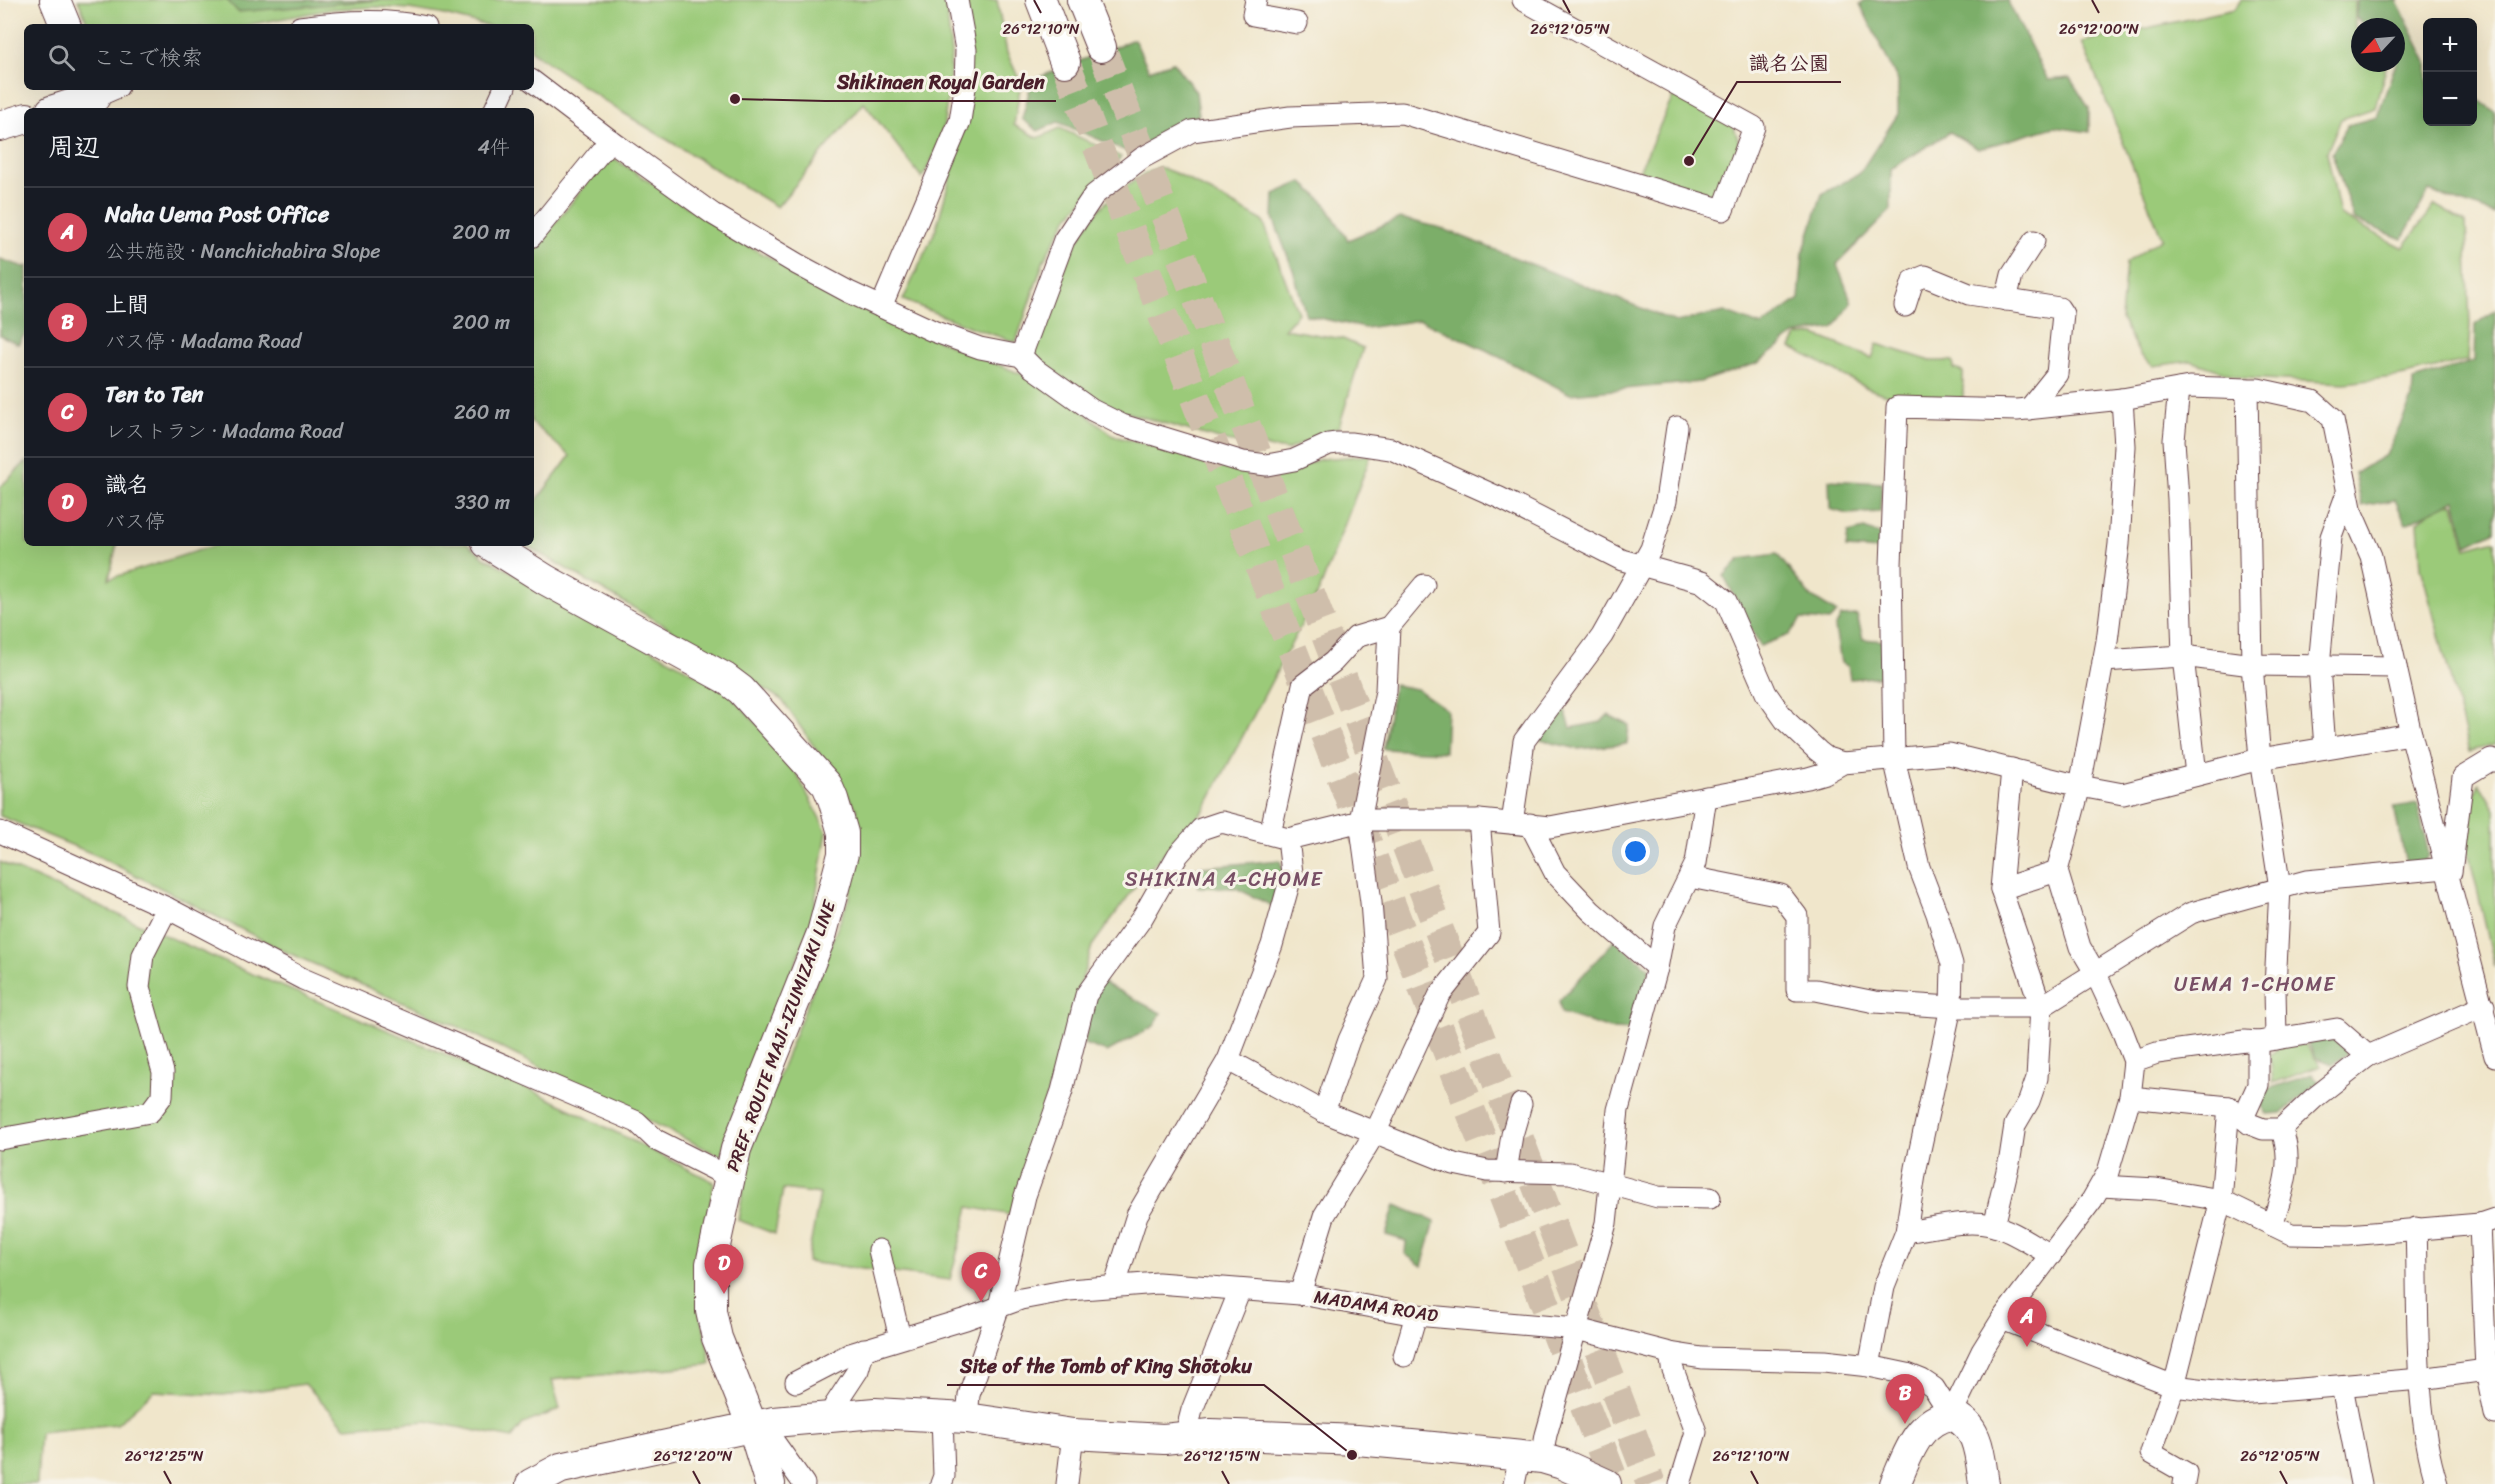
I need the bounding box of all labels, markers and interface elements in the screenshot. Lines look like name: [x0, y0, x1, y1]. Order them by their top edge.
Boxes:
text: 26°12'10"N: [1003, 16, 1080, 42]
text: 26°12'05"N: [1530, 16, 1610, 42]
text: 26°12'00"N: [2059, 16, 2140, 42]
north arrow: [2351, 18, 2405, 72]
map controls: [2423, 18, 2477, 126]
button: +: [2423, 18, 2477, 72]
search box: [24, 24, 534, 90]
text: ここで検索: [93, 38, 203, 77]
icon: search: [45, 41, 78, 74]
callout: 識名公園: [1737, 44, 1841, 82]
text: 識名公園: [1749, 46, 1829, 81]
callout: Shikinaen Royal Garden: [825, 63, 1056, 101]
text: Shikinaen Royal Garden: [836, 65, 1045, 100]
button: −: [2423, 72, 2477, 126]
text: 周辺: [48, 124, 100, 170]
text: 4件: [478, 130, 510, 165]
text: Naha Uema Post Office: [105, 195, 329, 234]
text: A: [61, 215, 74, 250]
text: 200 m: [453, 215, 510, 250]
text: 公共施設 · Nanchichabira Slope: [105, 234, 381, 269]
text: 上間: [105, 285, 149, 324]
text: B: [61, 305, 74, 340]
text: 200 m: [453, 305, 510, 340]
text: バス停 · Madama Road: [105, 324, 301, 359]
text: Ten to Ten: [105, 375, 203, 414]
text: C: [61, 395, 74, 430]
text: 260 m: [454, 395, 510, 430]
text: レストラン · Madama Road: [105, 414, 343, 449]
text: 識名: [105, 465, 149, 504]
text: D: [62, 485, 73, 520]
text: 330 m: [455, 485, 510, 520]
text: バス停: [105, 504, 165, 539]
your location: [1621, 837, 1650, 866]
district label: SHIKINA 4-CHOME: [1125, 862, 1323, 897]
street label: PREF. ROUTE MAJI-IZUMIZAKI LINE: [717, 895, 845, 1176]
district label: UEMA 1-CHOME: [2174, 967, 2336, 1002]
pin: D: [704, 1244, 744, 1294]
pin: C: [962, 1252, 1000, 1302]
street label: MADAMA ROAD: [1312, 1280, 1440, 1332]
pin: A: [2008, 1298, 2046, 1347]
callout: Site of the Tomb of King Shōtoku: [947, 1347, 1264, 1385]
text: Site of the Tomb of King Shōtoku: [959, 1349, 1252, 1384]
pin: B: [1886, 1374, 1924, 1424]
text: 26°12'25"N: [125, 1443, 204, 1469]
text: 26°12'20"N: [653, 1443, 733, 1469]
text: 26°12'15"N: [1184, 1443, 1261, 1469]
text: 26°12'10"N: [1713, 1443, 1790, 1469]
text: 26°12'05"N: [2240, 1443, 2320, 1469]

